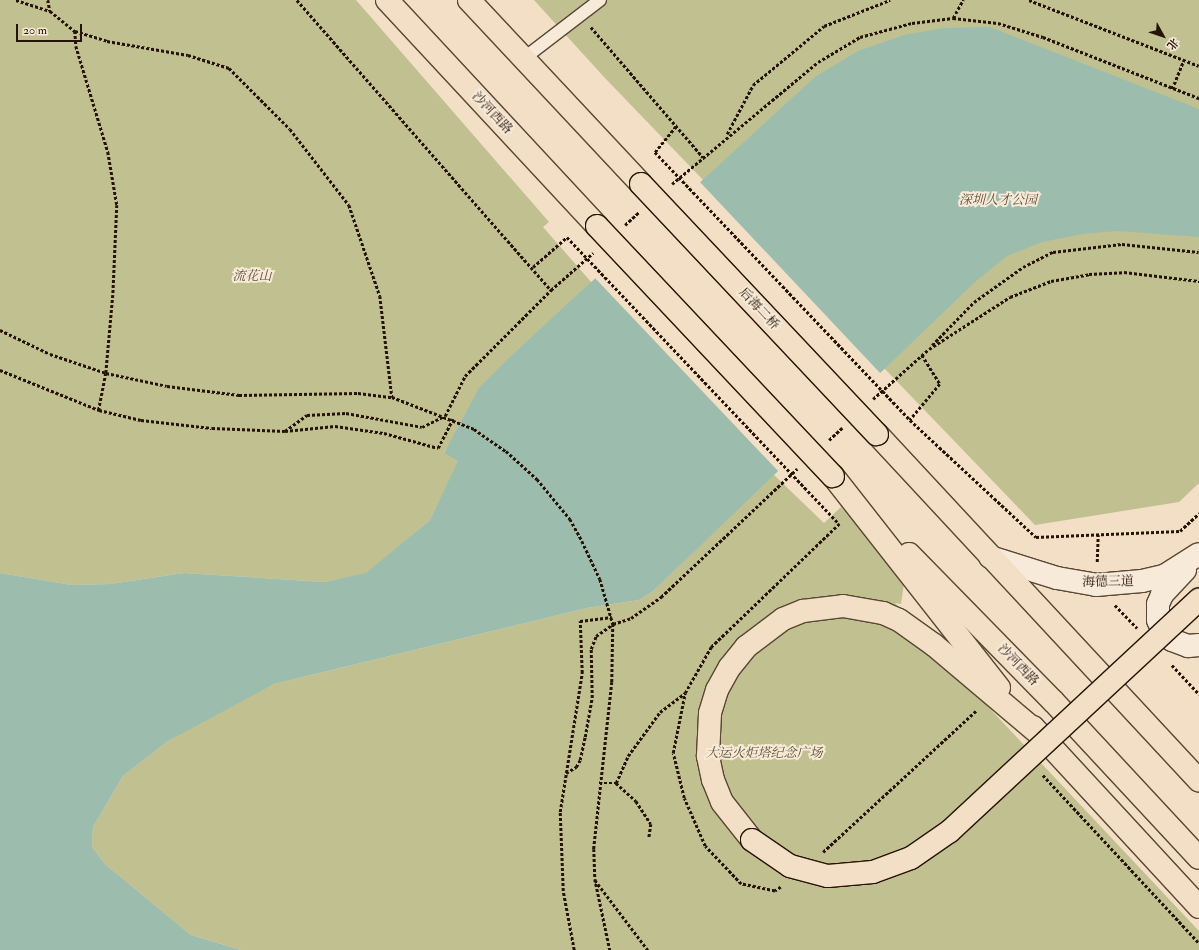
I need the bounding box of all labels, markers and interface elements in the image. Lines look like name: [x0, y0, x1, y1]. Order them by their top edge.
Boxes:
scale bar: [18, 16, 84, 42]
north arrow: [1143, 16, 1183, 56]
text: 20 m: [23, 23, 47, 38]
text: 北: [1164, 36, 1181, 52]
street label: 沙河西路: [469, 89, 515, 137]
park label: 深圳人才公园: [959, 192, 1037, 208]
park label: 流花山: [233, 268, 271, 284]
street label: 后海二桥: [736, 285, 782, 333]
street label: 海德三道: [1082, 574, 1134, 590]
street label: 沙河西路: [994, 641, 1042, 689]
park label: 大运火炬塔纪念广场: [706, 745, 822, 761]

